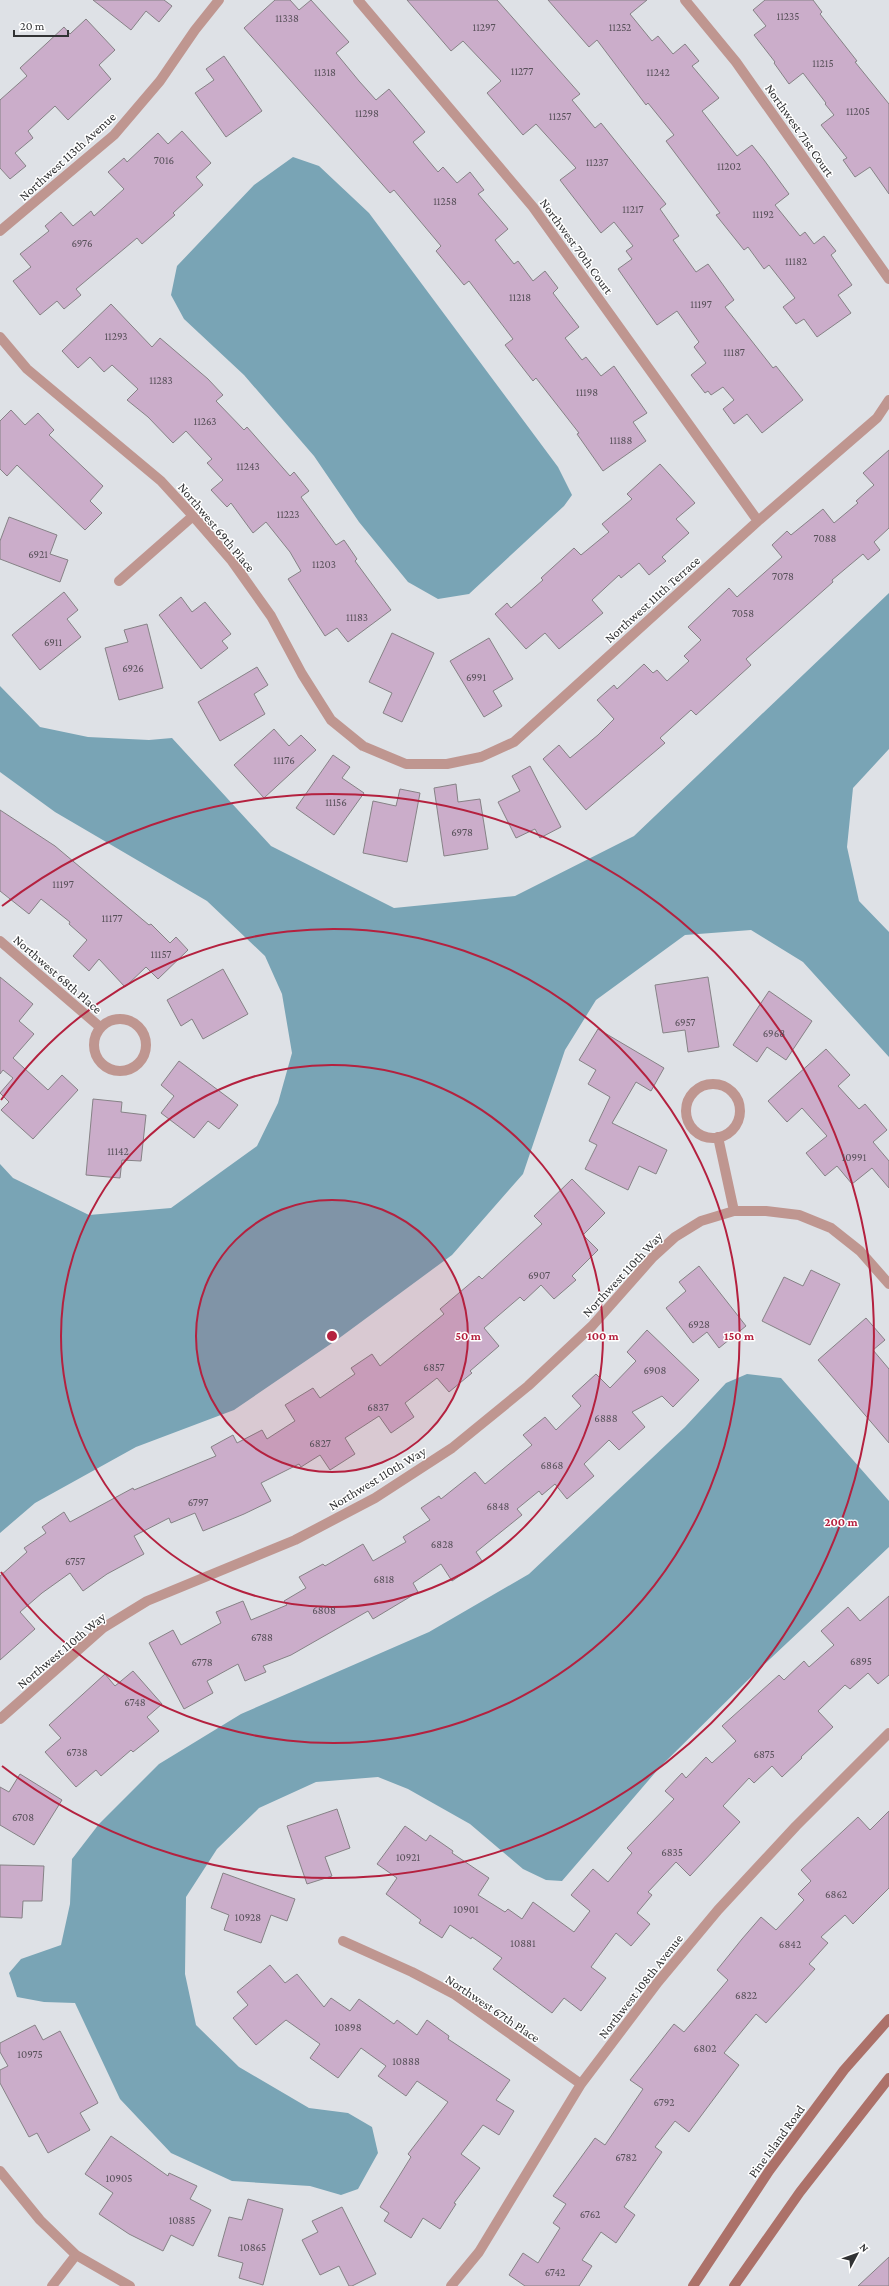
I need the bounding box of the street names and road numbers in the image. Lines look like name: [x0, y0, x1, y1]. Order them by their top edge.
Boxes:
street label: Northwest 71st Court: [762, 81, 838, 180]
street label: Northwest 113th Avenue: [16, 109, 119, 204]
street label: Northwest 70th Court: [537, 196, 617, 298]
street label: Northwest 69th Place: [175, 480, 258, 575]
street label: Northwest 111th Terrace: [602, 553, 703, 646]
street label: Northwest 68th Place: [10, 932, 105, 1017]
street label: Northwest 110th Way: [579, 1228, 666, 1320]
street label: Northwest 110th Way: [326, 1443, 429, 1513]
street label: Northwest 110th Way: [14, 1608, 109, 1692]
street label: Northwest 108th Avenue: [595, 1931, 686, 2042]
street label: Northwest 67th Place: [443, 1971, 543, 2046]
street label: Pine Island Road: [745, 2102, 808, 2181]

